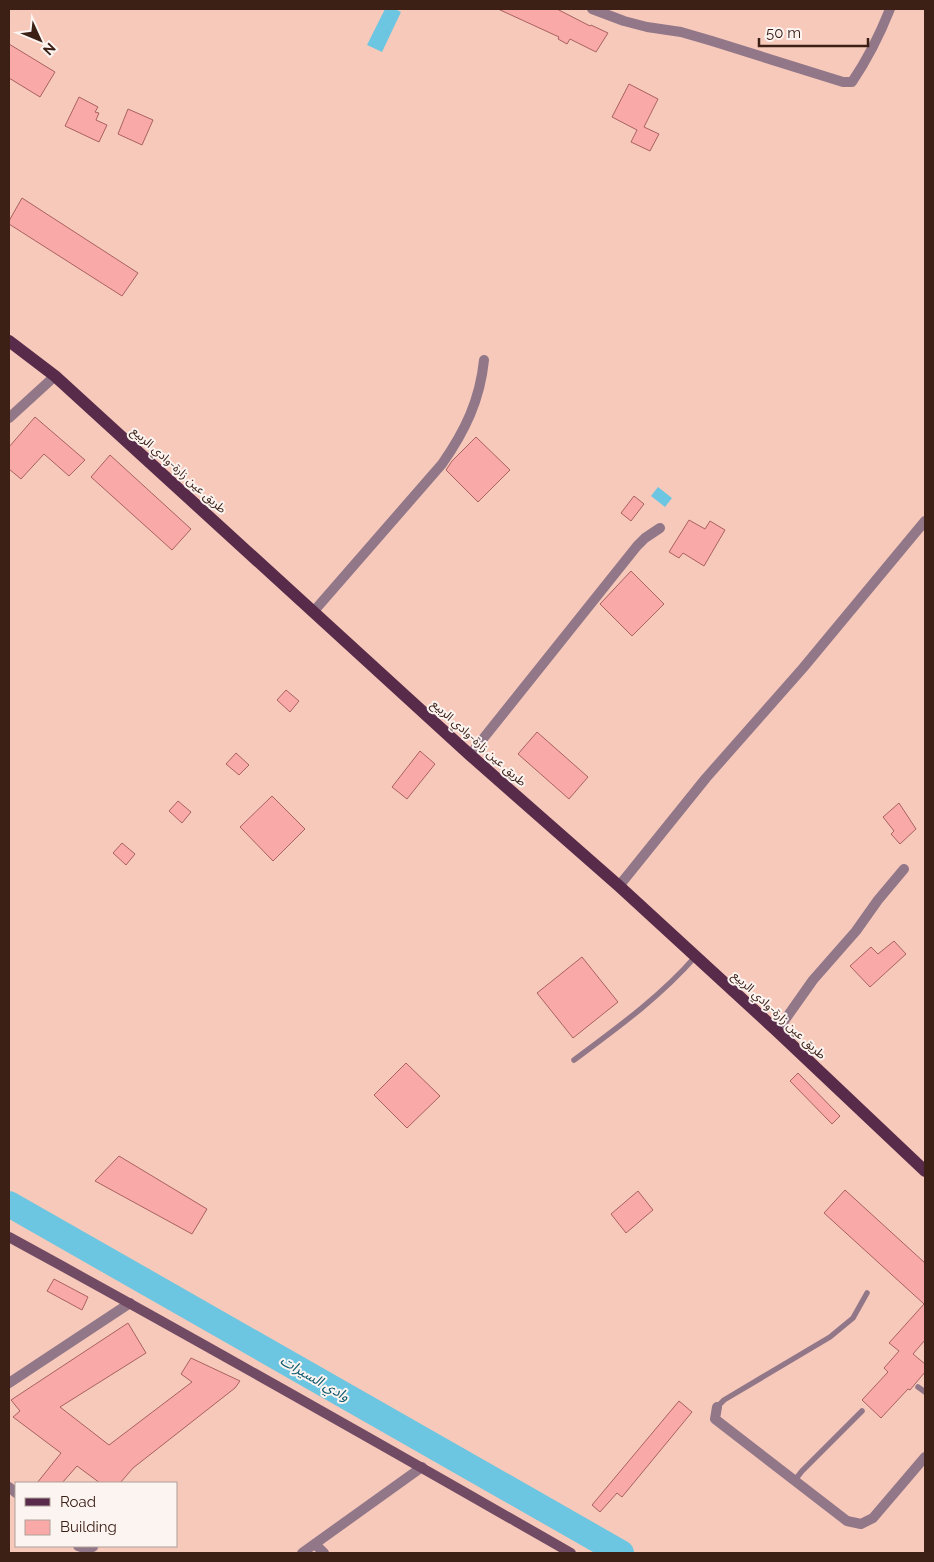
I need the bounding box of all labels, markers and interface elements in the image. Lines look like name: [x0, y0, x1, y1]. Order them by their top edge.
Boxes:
north arrow: [15, 15, 65, 65]
scale bar: [759, 15, 868, 47]
text: 50 m: [766, 24, 801, 42]
text: N: [40, 40, 59, 58]
street label: طريق عين زارة-وادي الربيع: [127, 424, 229, 518]
street label: طريق عين زارة-وادي الربيع: [427, 697, 529, 791]
street label: طريق عين زارة-وادي الربيع: [728, 968, 829, 1064]
water label: وادي السيرات: [276, 1352, 352, 1407]
legend: [15, 1482, 178, 1547]
text: Road: [60, 1493, 96, 1511]
text: Building: [60, 1518, 117, 1536]

